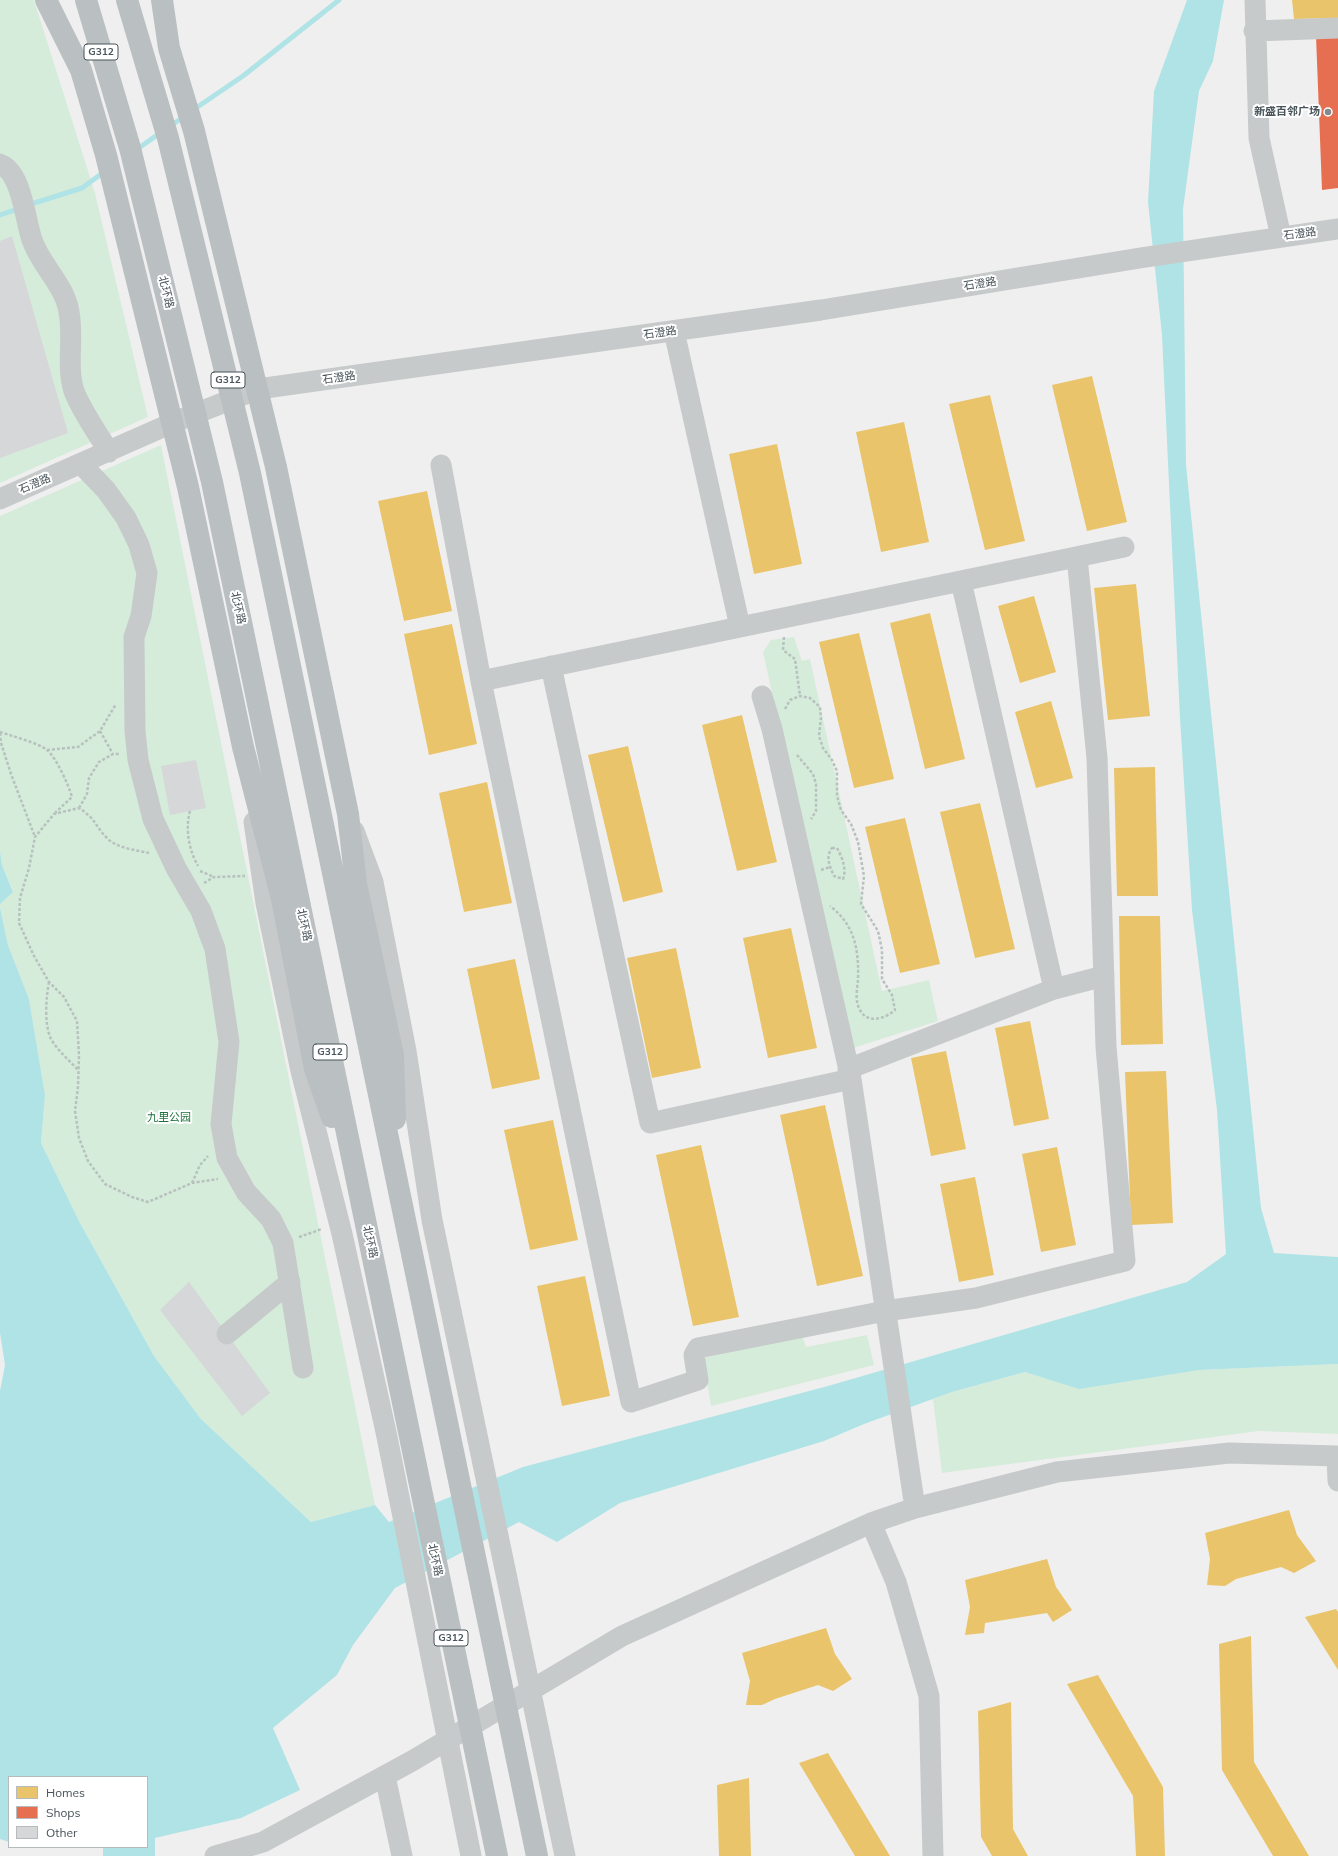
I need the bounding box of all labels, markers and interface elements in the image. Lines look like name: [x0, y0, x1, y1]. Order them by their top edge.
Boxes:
road number: G312: [84, 44, 118, 60]
place label: 新盛百邻广场: [1254, 105, 1320, 119]
marker: 新盛百邻广场: [1323, 107, 1333, 117]
street label: 石澄路: [1283, 225, 1317, 243]
street label: 北环路: [156, 274, 176, 310]
street label: 石澄路: [963, 275, 997, 293]
street label: 石澄路: [643, 324, 677, 342]
street label: 石澄路: [322, 369, 356, 387]
road number: G312: [211, 372, 245, 388]
street label: 石澄路: [17, 471, 53, 497]
street label: 北环路: [228, 590, 248, 626]
street label: 北环路: [294, 907, 314, 943]
road number: G312: [313, 1044, 347, 1060]
park label: 九里公园: [147, 1111, 191, 1125]
street label: 北环路: [360, 1224, 380, 1260]
street label: 北环路: [425, 1542, 445, 1578]
road number: G312: [434, 1630, 468, 1646]
legend: [8, 1776, 148, 1848]
text: Homes: [46, 1785, 85, 1800]
text: Shops: [46, 1805, 81, 1820]
text: Other: [46, 1825, 77, 1840]

